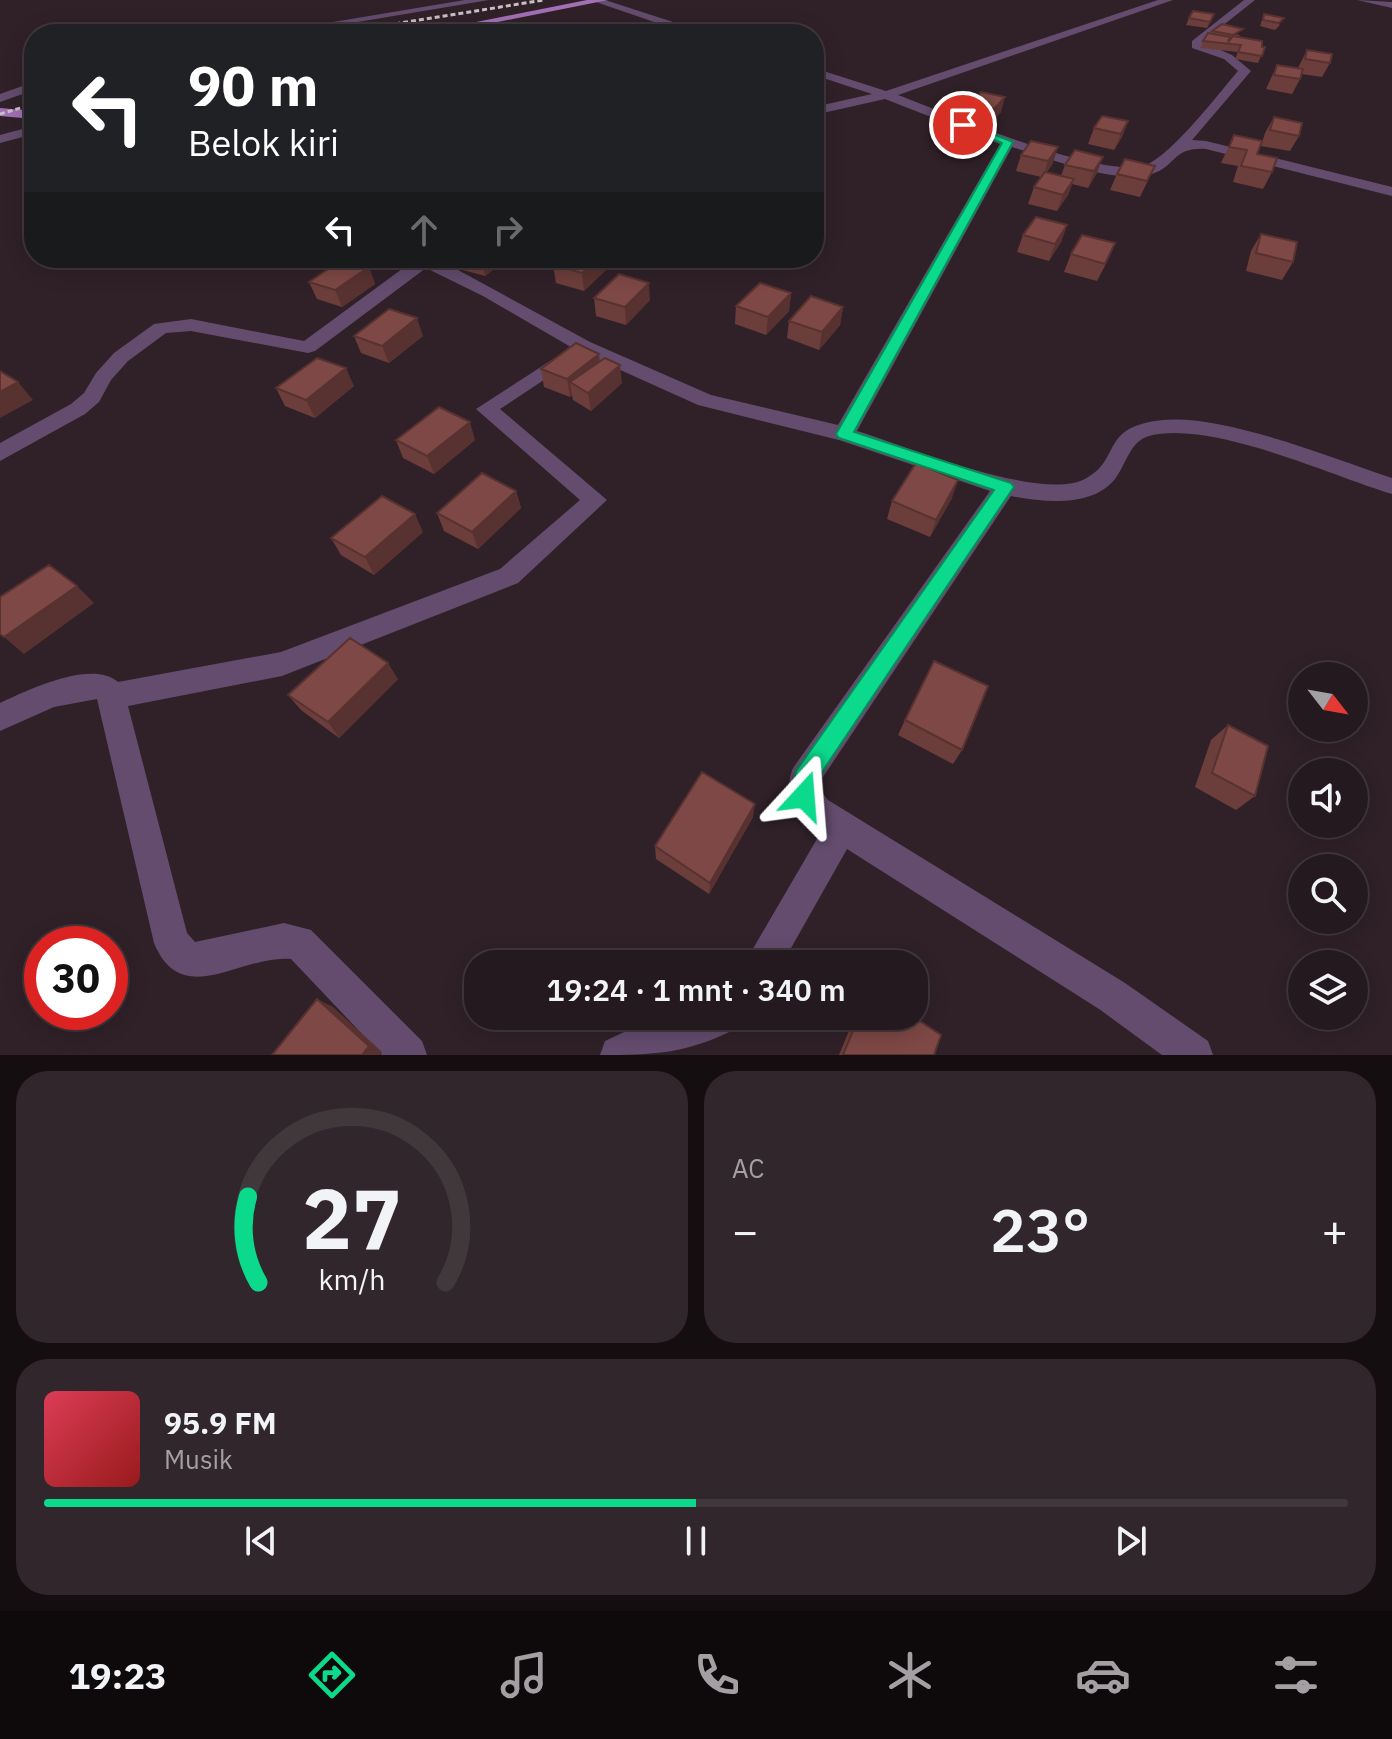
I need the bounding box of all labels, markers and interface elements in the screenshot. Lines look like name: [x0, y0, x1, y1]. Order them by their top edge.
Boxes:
text: 90 m: [188, 49, 318, 121]
icon: left: [56, 56, 160, 160]
pin: [929, 91, 997, 159]
icon: arrive: [941, 103, 985, 147]
text: Belok kiri: [188, 119, 339, 166]
icon: left: [318, 208, 362, 252]
icon: ahead: [402, 208, 446, 252]
icon: right: [486, 208, 530, 252]
north arrow: [1288, 662, 1368, 742]
map controls: [1288, 662, 1368, 1030]
position arrow: [762, 754, 846, 838]
button: sound: [1288, 758, 1368, 838]
button: search: [1288, 854, 1368, 934]
speed limit sign: 30: [24, 926, 128, 1030]
button: layers: [1288, 950, 1368, 1030]
text: 19:24 · 1 mnt · 340 m: [546, 970, 846, 1009]
text: AC: [732, 1151, 764, 1185]
text: 27: [302, 1164, 402, 1272]
text: 23°: [990, 1190, 1090, 1269]
text: −: [732, 1202, 758, 1259]
text: +: [1322, 1202, 1348, 1259]
text: km/h: [318, 1261, 386, 1298]
text: 95.9 FM: [164, 1403, 277, 1442]
text: Musik: [164, 1442, 233, 1476]
icon: previous: [239, 1519, 283, 1563]
icon: pause: [674, 1519, 718, 1563]
icon: next: [1109, 1519, 1153, 1563]
icon: directions: [304, 1647, 360, 1703]
icon: music: [496, 1647, 552, 1703]
icon: phone: [689, 1647, 745, 1703]
icon: climate: [882, 1647, 938, 1703]
icon: car: [1075, 1647, 1131, 1703]
icon: filters: [1268, 1647, 1324, 1703]
text: 19:23: [68, 1652, 167, 1699]

